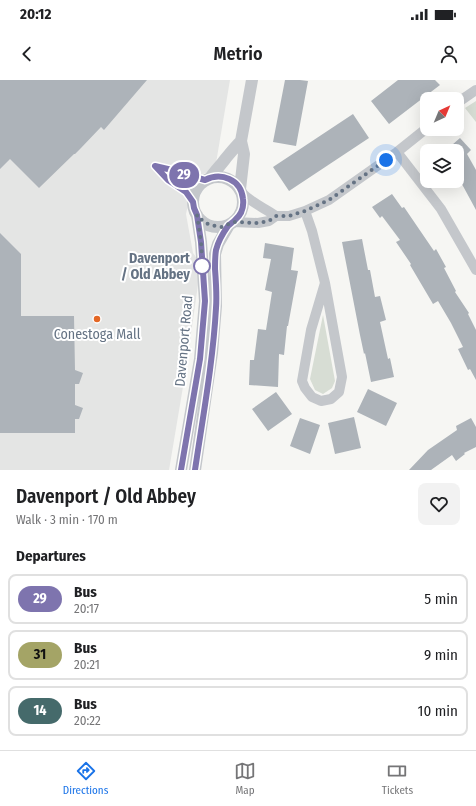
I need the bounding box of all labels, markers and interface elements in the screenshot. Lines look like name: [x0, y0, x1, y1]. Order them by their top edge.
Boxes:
text: 20:12: [20, 5, 51, 23]
icon: back: [16, 43, 38, 65]
text: Metrio: [214, 43, 263, 65]
icon: person: [438, 43, 460, 65]
north arrow: [420, 92, 464, 136]
map controls: [420, 92, 464, 188]
button: layers: [420, 144, 464, 188]
your location: [376, 150, 396, 170]
line badge: 29: [166, 162, 202, 188]
text: 29: [177, 166, 191, 183]
place label: Davenport / Old Abbey: [121, 250, 191, 283]
marker: Davenport / Old Abbey: [193, 257, 211, 275]
street label: Davenport Road: [172, 295, 196, 387]
marker: Conestoga Mall: [92, 314, 102, 324]
place label: Conestoga Mall: [54, 326, 141, 343]
button: heart: [418, 483, 460, 525]
text: Davenport / Old Abbey: [16, 485, 196, 508]
text: Walk · 3 min · 170 m: [16, 512, 118, 527]
text: Departures: [16, 547, 86, 565]
text: Bus: [74, 583, 97, 601]
text: 29: [33, 590, 47, 607]
text: 5 min: [424, 590, 458, 608]
text: 20:17: [74, 601, 99, 616]
text: Bus: [74, 639, 97, 657]
text: 31: [34, 646, 46, 663]
text: 9 min: [424, 646, 458, 664]
text: 20:21: [74, 657, 100, 672]
text: Bus: [74, 695, 97, 713]
text: 14: [33, 702, 47, 719]
text: 10 min: [418, 702, 458, 720]
text: 20:22: [74, 713, 101, 728]
tab: Directions: [63, 760, 108, 797]
tab: Map: [234, 760, 256, 797]
tab: Tickets: [382, 760, 413, 797]

